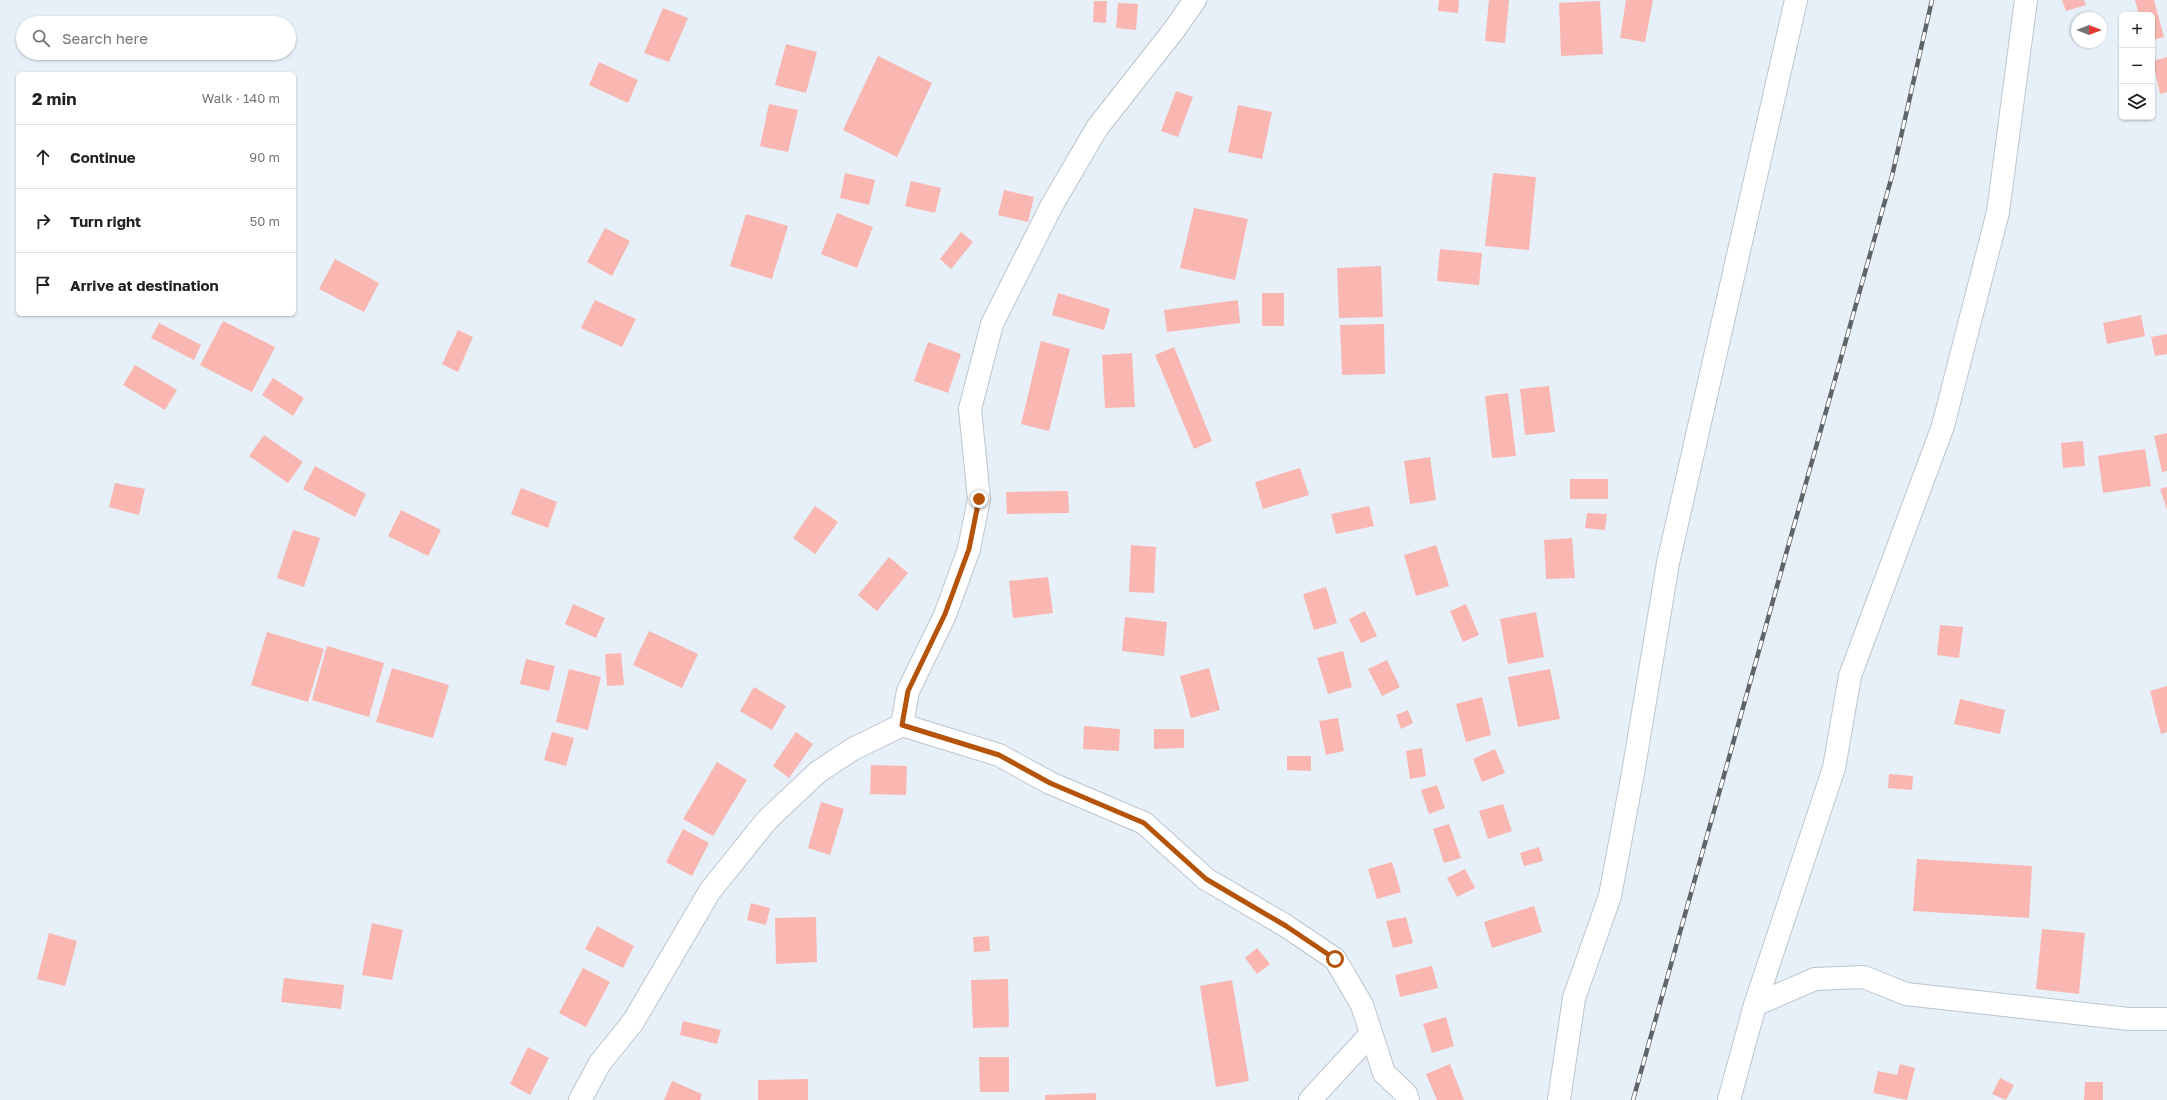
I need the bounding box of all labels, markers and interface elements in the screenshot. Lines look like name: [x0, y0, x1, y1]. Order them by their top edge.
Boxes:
north arrow: [2071, 12, 2107, 48]
map controls: [2119, 12, 2155, 120]
button: +: [2119, 12, 2155, 48]
search box: [16, 16, 296, 60]
icon: search: [30, 27, 52, 49]
text: Search here: [62, 29, 148, 47]
button: −: [2119, 48, 2155, 84]
button: layers: [2119, 84, 2155, 120]
text: 2 min: [32, 88, 76, 109]
text: Walk · 140 m: [202, 90, 280, 106]
icon: ahead: [32, 146, 54, 168]
text: Continue: [70, 148, 136, 166]
text: 90 m: [249, 149, 280, 165]
icon: right: [32, 210, 54, 232]
text: Turn right: [70, 212, 141, 230]
text: 50 m: [250, 213, 280, 229]
icon: arrive: [32, 274, 54, 296]
text: Arrive at destination: [70, 276, 219, 294]
route end: [970, 490, 988, 508]
route start: [1326, 950, 1344, 968]

